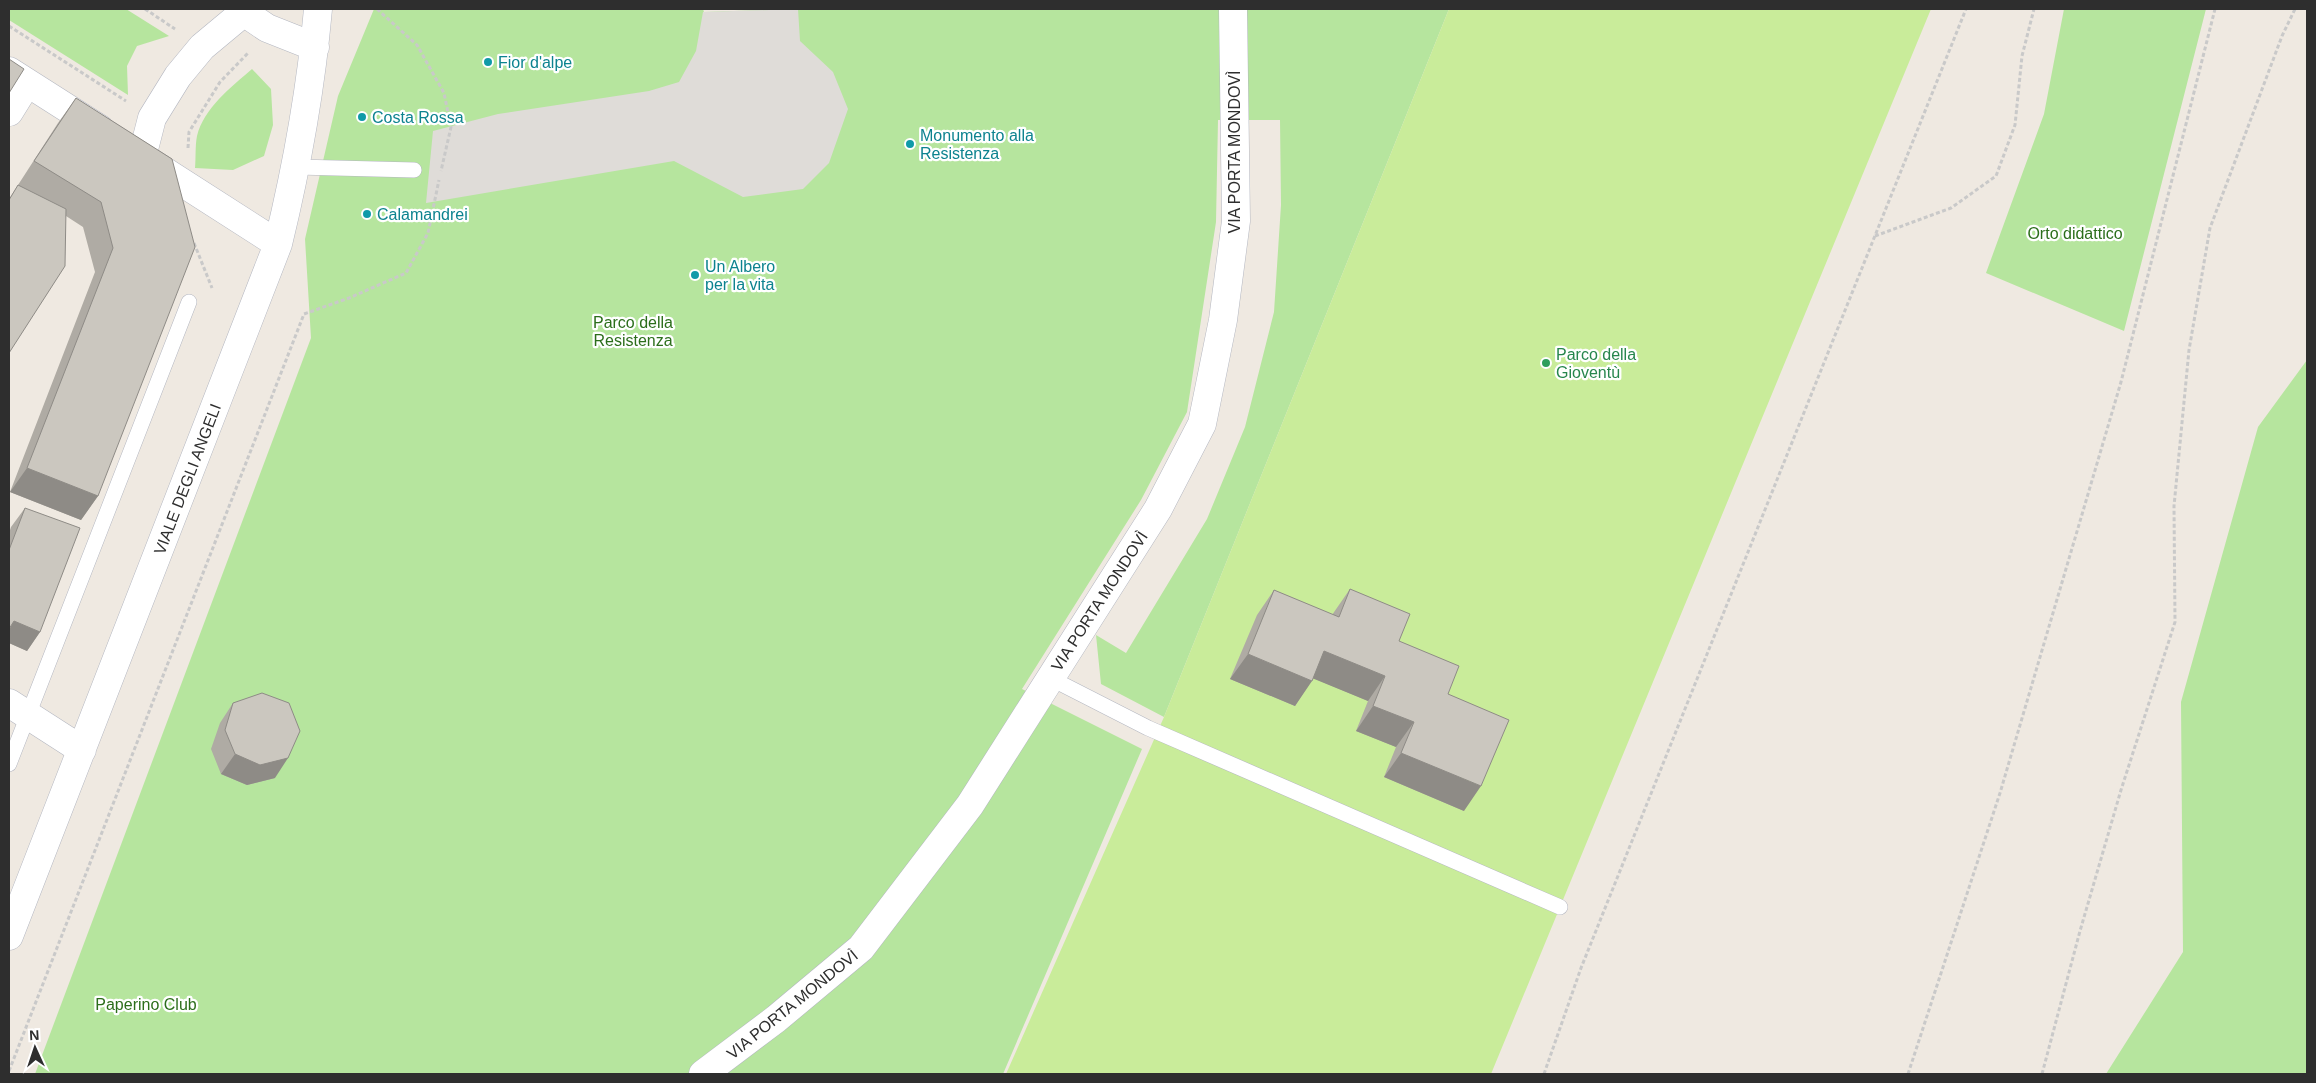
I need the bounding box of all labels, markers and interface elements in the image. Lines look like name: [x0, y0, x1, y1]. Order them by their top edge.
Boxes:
place label: Fior d'alpe: [498, 54, 572, 71]
marker: Fior d'alpe: [482, 56, 494, 68]
street label: VIA PORTA MONDOVÌ: [1225, 71, 1243, 234]
place label: Costa Rossa: [372, 109, 464, 126]
marker: Costa Rossa: [356, 111, 368, 123]
place label: Monumento alla Resistenza: [920, 127, 1034, 162]
marker: Monumento alla Resistenza: [904, 138, 916, 150]
place label: Calamandrei: [377, 206, 468, 223]
marker: Calamandrei: [361, 208, 373, 220]
park label: Orto didattico: [2027, 225, 2123, 242]
place label: Un Albero per la vita: [705, 258, 775, 293]
marker: Un Albero per la vita: [689, 269, 701, 281]
park label: Parco della Resistenza: [593, 314, 673, 349]
place label: Parco della Gioventù: [1556, 346, 1636, 381]
marker: Parco della Gioventù: [1540, 357, 1552, 369]
street label: VIALE DEGLI ANGELI: [151, 401, 224, 557]
street label: VIA PORTA MONDOVÌ: [1047, 528, 1151, 674]
street label: VIA PORTA MONDOVÌ: [723, 946, 861, 1062]
park label: Paperino Club: [95, 996, 197, 1013]
north arrow: [10, 1023, 60, 1073]
text: N: [29, 1027, 40, 1043]

